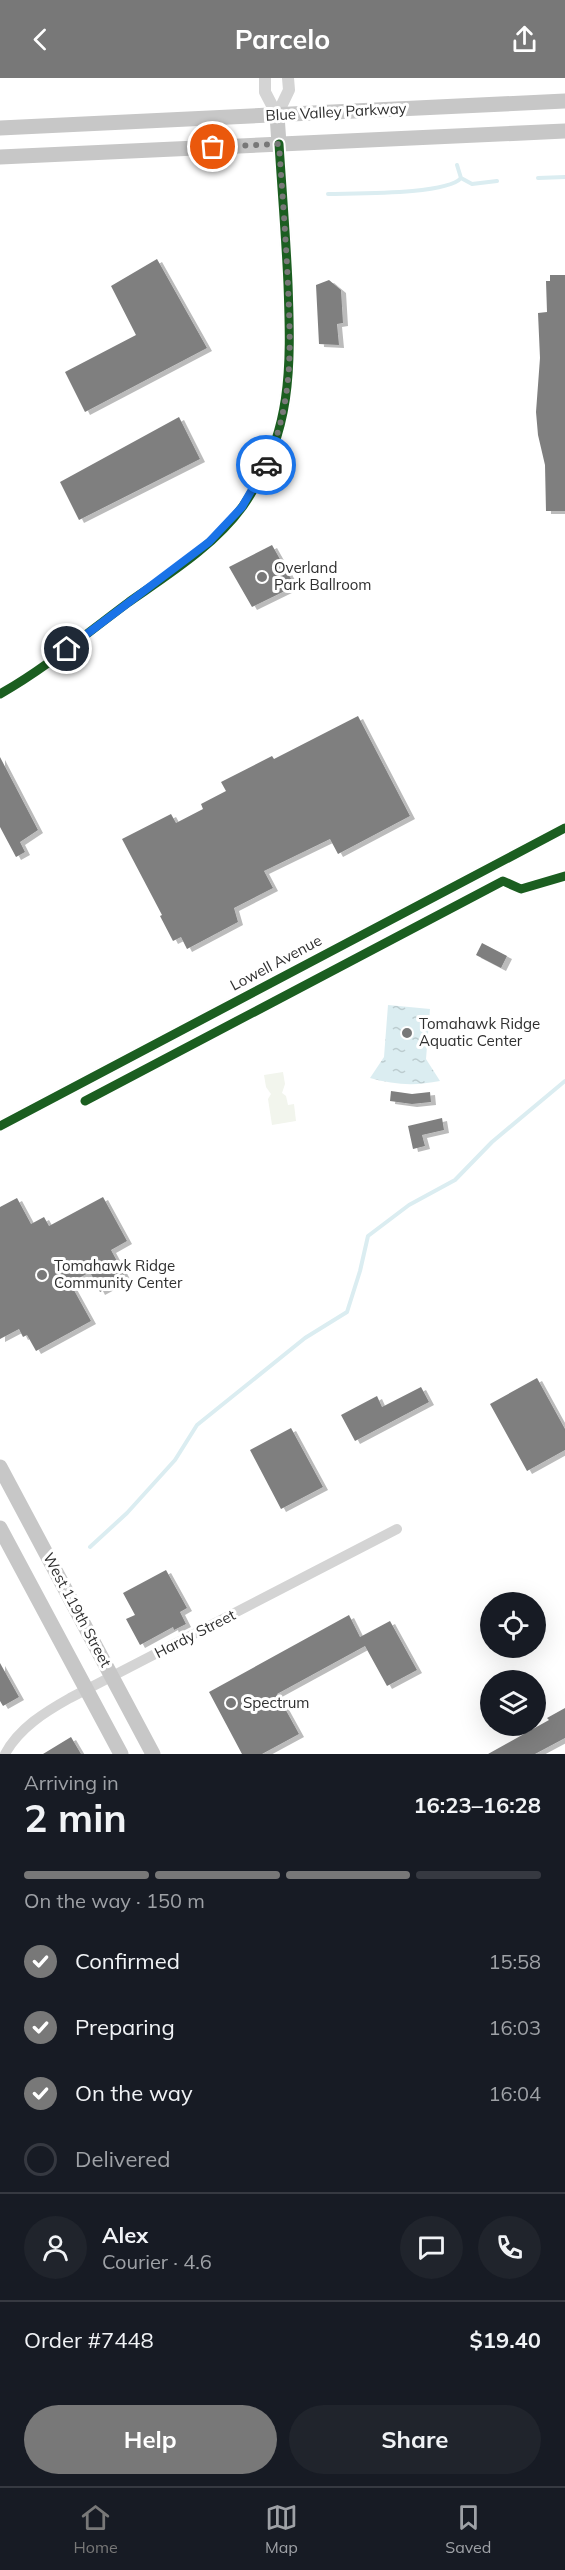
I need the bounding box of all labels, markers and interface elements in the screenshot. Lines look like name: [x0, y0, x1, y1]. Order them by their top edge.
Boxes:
text: Parcelo: [235, 22, 330, 56]
icon: back: [24, 23, 57, 56]
icon: share: [508, 23, 541, 56]
street label: Blue Valley Parkway: [265, 98, 407, 125]
pin: [187, 121, 238, 172]
icon: bag: [196, 130, 229, 163]
courier: [236, 435, 296, 495]
icon: car: [250, 449, 283, 482]
place label: Overland Park Ballroom: [274, 558, 371, 594]
marker: Overland Park Ballroom: [255, 570, 269, 584]
pin: [41, 623, 92, 674]
icon: home: [50, 632, 83, 665]
street label: Lowell Avenue: [227, 930, 325, 995]
place label: Tomahawk Ridge Aquatic Center: [419, 1014, 540, 1050]
marker: Tomahawk Ridge Aquatic Center: [400, 1026, 414, 1040]
place label: Tomahawk Ridge Community Center: [54, 1256, 183, 1292]
marker: Tomahawk Ridge Community Center: [35, 1268, 49, 1282]
street label: West 119th Street: [39, 1549, 116, 1670]
map controls: [480, 1592, 546, 1736]
button: locate: [480, 1592, 546, 1658]
street label: Hardy Street: [151, 1605, 238, 1662]
button: layers: [480, 1670, 546, 1736]
place label: Spectrum: [243, 1693, 309, 1712]
marker: Spectrum: [224, 1696, 238, 1710]
text: Arriving in: [24, 1770, 119, 1795]
text: 16:23–16:28: [413, 1791, 541, 1819]
text: 2 min: [24, 1793, 127, 1842]
text: On the way · 150 m: [24, 1888, 205, 1913]
icon: check: [24, 1945, 57, 1978]
text: Confirmed: [75, 1947, 180, 1975]
text: 15:58: [488, 1949, 541, 1974]
icon: check: [24, 2011, 57, 2044]
text: Preparing: [75, 2013, 175, 2041]
text: 16:03: [488, 2015, 541, 2040]
icon: check: [24, 2077, 57, 2110]
text: On the way: [75, 2079, 193, 2107]
text: 16:04: [488, 2081, 541, 2106]
text: Delivered: [75, 2145, 170, 2173]
button: person: [24, 2216, 87, 2279]
button: chat: [400, 2216, 463, 2279]
button: phone: [478, 2216, 541, 2279]
text: Alex: [102, 2221, 148, 2249]
text: Courier · 4.6: [102, 2249, 212, 2274]
text: Order #7448: [24, 2326, 154, 2354]
text: $19.40: [470, 2326, 541, 2354]
button: Help: [24, 2405, 277, 2474]
button: Share: [289, 2405, 541, 2474]
tab: Home: [74, 2501, 118, 2557]
tab: Map: [265, 2501, 298, 2557]
tab: Saved: [445, 2501, 491, 2557]

